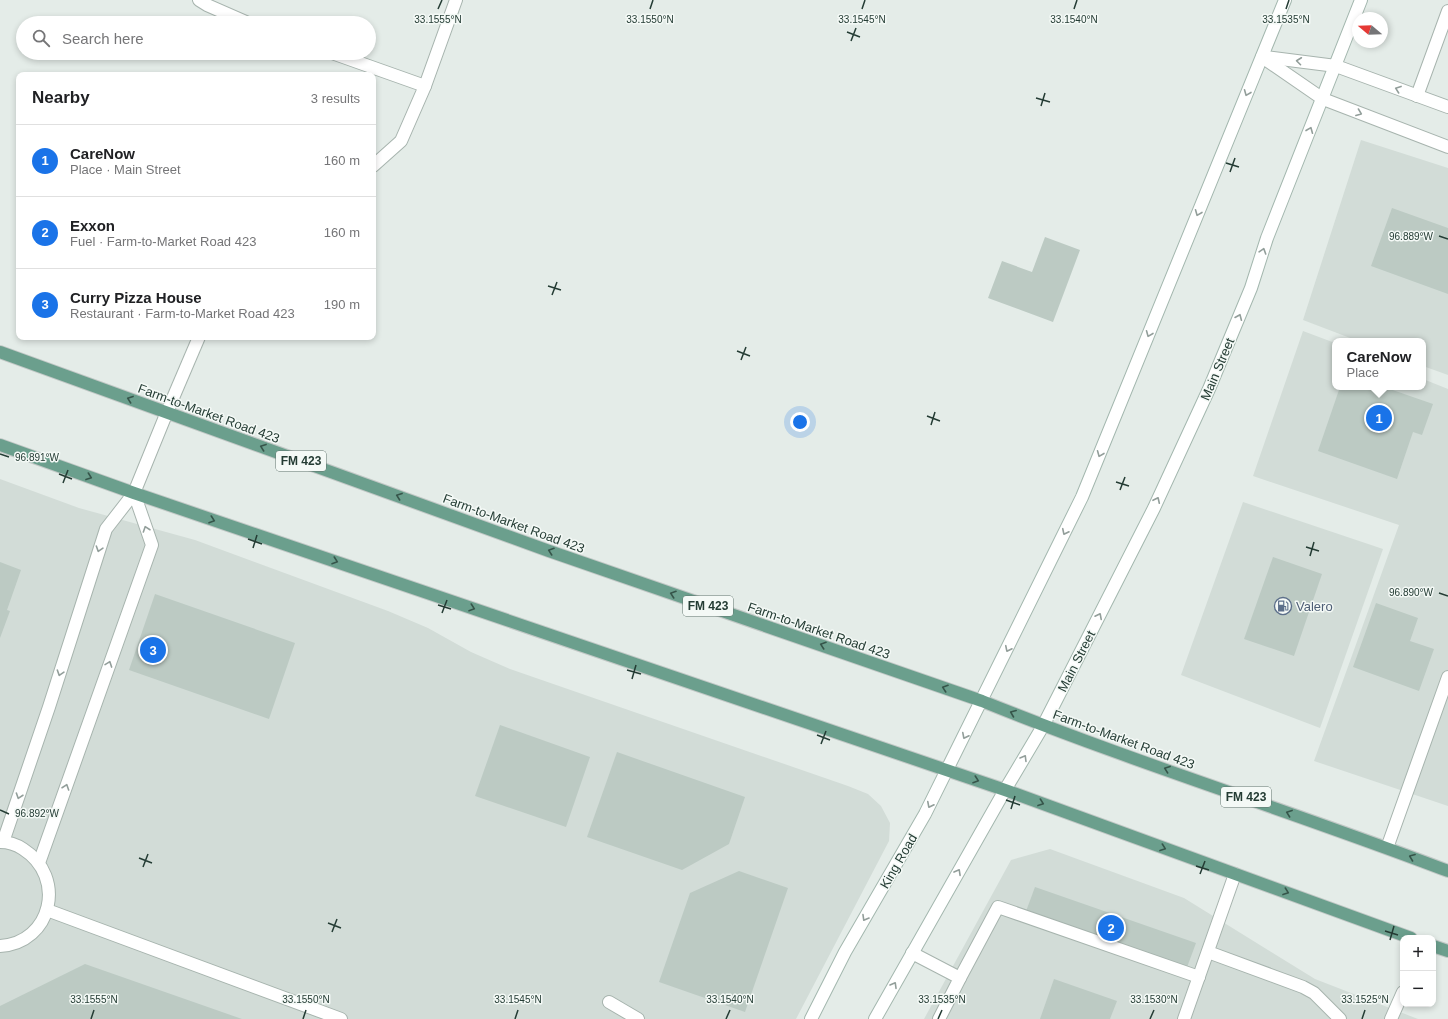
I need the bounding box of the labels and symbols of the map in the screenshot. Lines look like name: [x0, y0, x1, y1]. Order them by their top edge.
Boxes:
north arrow: [1352, 12, 1388, 48]
text: 33.1555°N: [414, 14, 462, 25]
text: 33.1550°N: [626, 14, 674, 25]
text: 33.1545°N: [838, 14, 886, 25]
text: 33.1540°N: [1050, 14, 1098, 25]
text: 33.1535°N: [1262, 14, 1310, 25]
one-way arrow: [1296, 57, 1302, 66]
one-way arrow: [1395, 85, 1402, 93]
one-way arrow: [1244, 90, 1252, 97]
one-way arrow: [1355, 108, 1362, 116]
one-way arrow: [1306, 126, 1314, 133]
one-way arrow: [1195, 209, 1203, 217]
text: 96.889°W: [1389, 231, 1434, 242]
one-way arrow: [1258, 248, 1267, 255]
one-way arrow: [1234, 314, 1242, 322]
one-way arrow: [1146, 329, 1154, 337]
street label: Main Street: [1198, 335, 1237, 403]
street label: Farm-to-Market Road 423: [136, 381, 282, 446]
one-way arrow: [126, 395, 133, 404]
pin: 1: [1366, 403, 1392, 433]
your location: [790, 412, 810, 432]
one-way arrow: [260, 443, 267, 452]
road number: FM 423: [276, 451, 326, 471]
one-way arrow: [1096, 451, 1104, 458]
text: 96.891°W: [15, 452, 60, 463]
one-way arrow: [86, 472, 93, 481]
street label: Farm-to-Market Road 423: [441, 491, 587, 556]
one-way arrow: [395, 492, 402, 501]
one-way arrow: [1153, 497, 1161, 504]
one-way arrow: [209, 515, 216, 523]
one-way arrow: [142, 525, 151, 532]
one-way arrow: [1062, 528, 1070, 535]
one-way arrow: [96, 545, 104, 552]
one-way arrow: [547, 547, 554, 556]
one-way arrow: [332, 557, 339, 565]
text: 96.890°W: [1389, 587, 1434, 598]
one-way arrow: [670, 590, 677, 598]
road number: FM 423: [683, 596, 733, 616]
fuel station icon: Valero: [1273, 596, 1293, 616]
street label: Farm-to-Market Road 423: [746, 599, 892, 662]
place label: Valero: [1296, 599, 1333, 614]
one-way arrow: [468, 603, 475, 612]
one-way arrow: [1094, 613, 1102, 620]
street label: Main Street: [1055, 628, 1098, 694]
pin: 3: [140, 635, 166, 665]
one-way arrow: [819, 642, 826, 650]
one-way arrow: [1005, 644, 1013, 652]
one-way arrow: [105, 661, 113, 668]
one-way arrow: [56, 669, 65, 676]
one-way arrow: [942, 684, 949, 693]
street label: Farm-to-Market Road 423: [1051, 707, 1197, 772]
one-way arrow: [1009, 710, 1016, 718]
one-way arrow: [962, 731, 970, 739]
one-way arrow: [1019, 755, 1027, 762]
one-way arrow: [1163, 766, 1170, 774]
one-way arrow: [972, 775, 979, 784]
one-way arrow: [61, 784, 70, 791]
road number: FM 423: [1221, 787, 1271, 807]
one-way arrow: [15, 793, 24, 800]
one-way arrow: [1038, 798, 1045, 807]
one-way arrow: [927, 801, 934, 808]
text: 96.892°W: [15, 808, 60, 819]
one-way arrow: [1286, 809, 1293, 818]
street label: King Road: [877, 831, 920, 891]
one-way arrow: [1160, 843, 1167, 851]
one-way arrow: [1408, 853, 1415, 861]
one-way arrow: [954, 869, 961, 876]
one-way arrow: [1282, 888, 1289, 896]
pin: 2: [1098, 913, 1124, 943]
one-way arrow: [862, 914, 869, 921]
one-way arrow: [890, 982, 897, 989]
text: 33.1555°N: [70, 994, 118, 1005]
text: 33.1550°N: [282, 994, 330, 1005]
text: 33.1545°N: [494, 994, 542, 1005]
text: 33.1540°N: [706, 994, 754, 1005]
text: 33.1535°N: [918, 994, 966, 1005]
text: 33.1530°N: [1130, 994, 1178, 1005]
text: 33.1525°N: [1341, 994, 1389, 1005]

